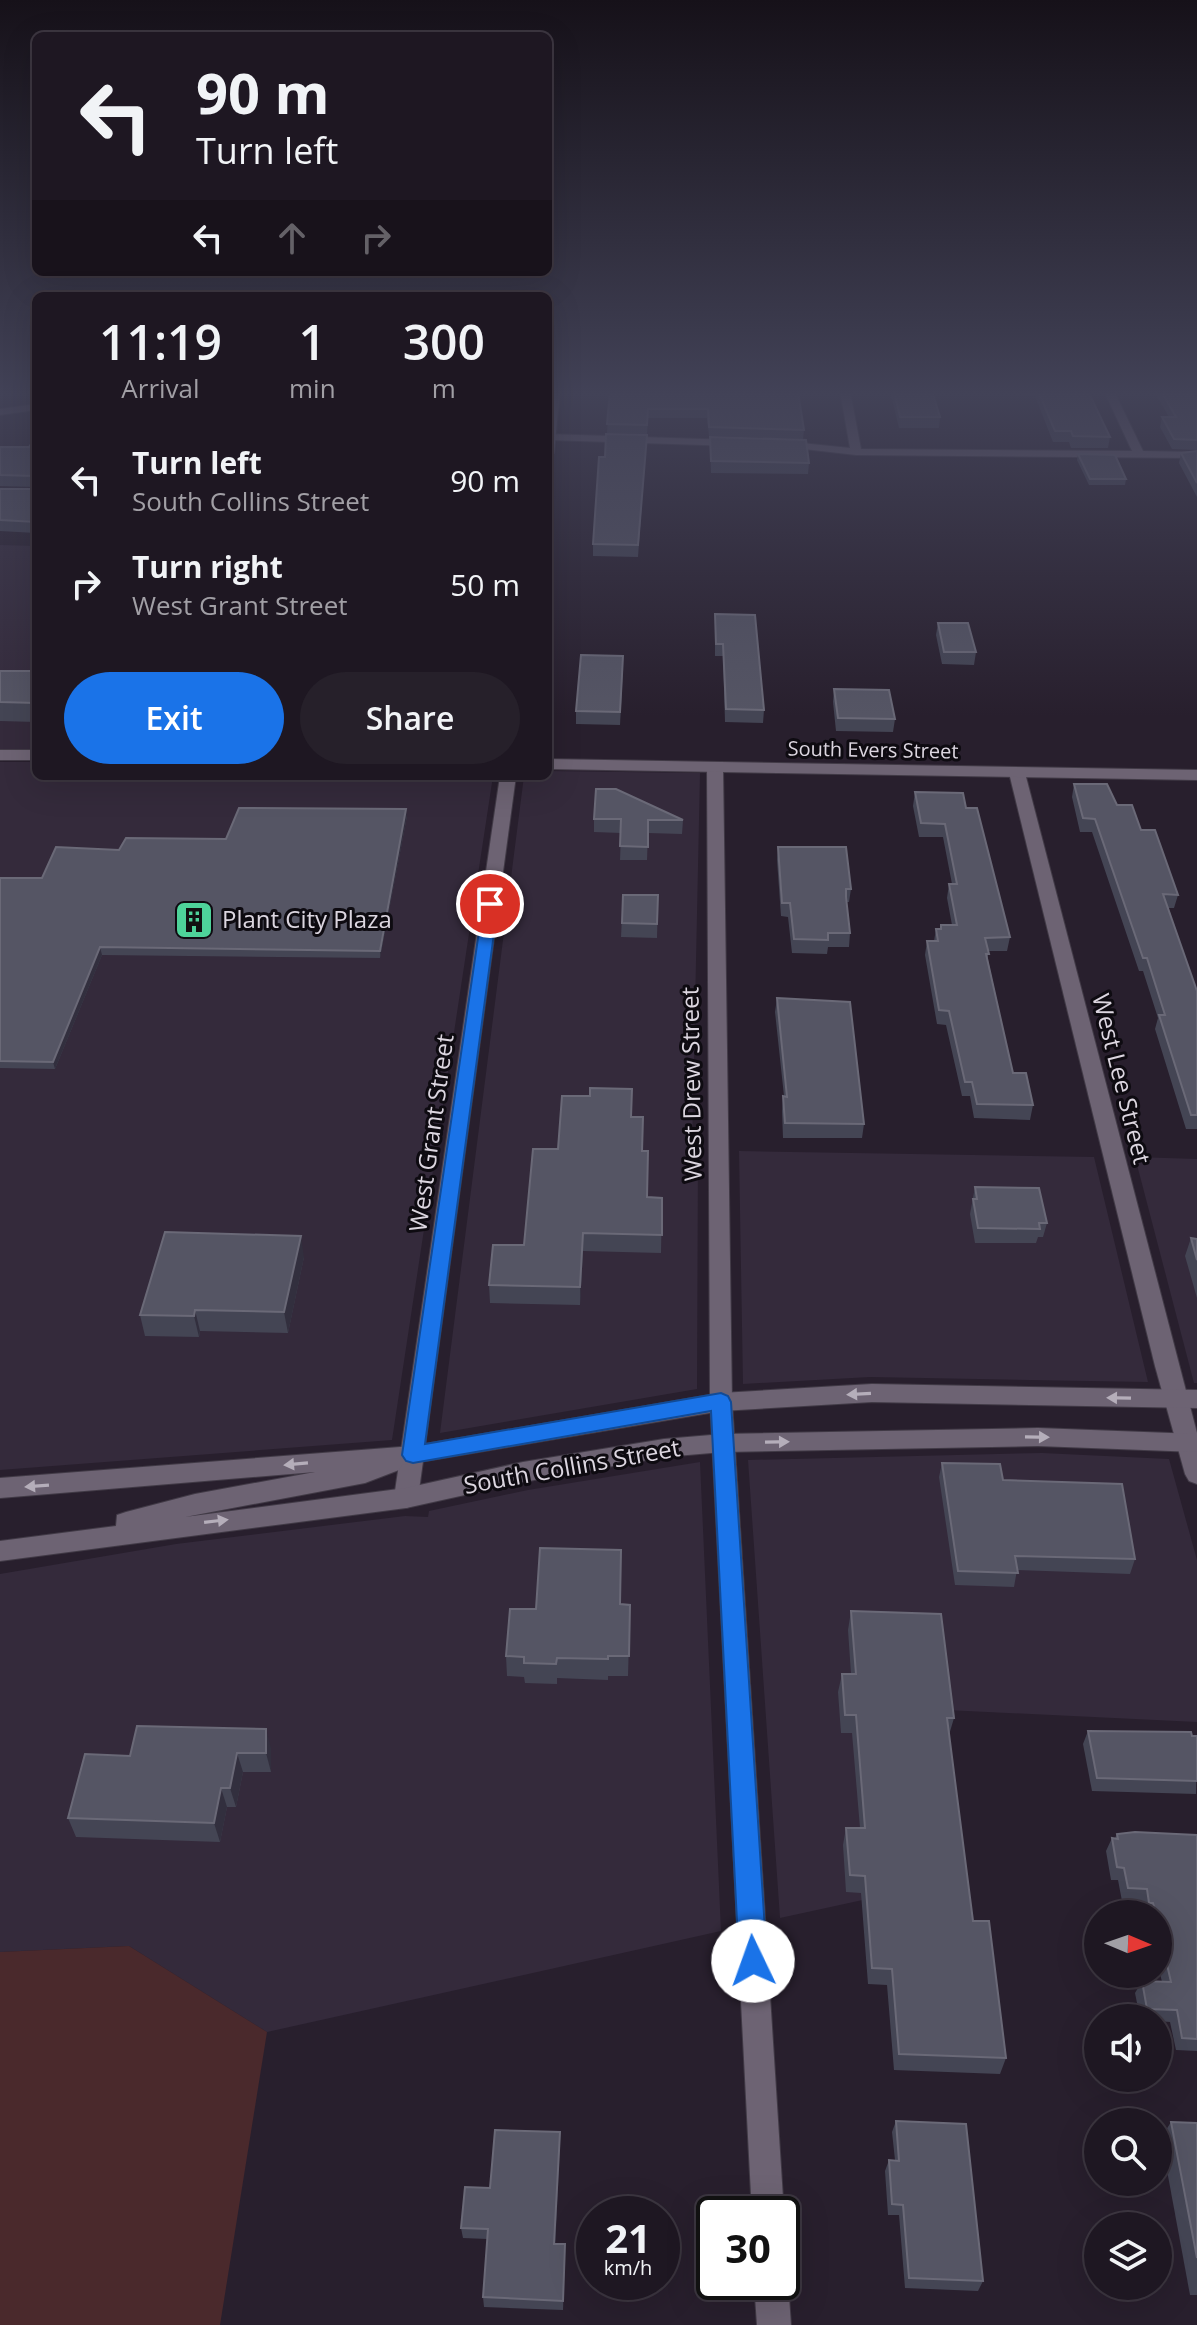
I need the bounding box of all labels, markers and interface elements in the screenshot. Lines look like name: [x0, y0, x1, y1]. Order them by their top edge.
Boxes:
text: 90 m: [196, 54, 330, 130]
icon: left: [64, 64, 168, 168]
text: Turn left: [196, 126, 338, 175]
icon: left: [186, 216, 230, 260]
icon: ahead: [270, 216, 314, 260]
icon: right: [354, 216, 398, 260]
text: 11:19: [99, 309, 222, 374]
text: 1: [299, 309, 326, 374]
text: 300: [403, 309, 485, 374]
text: Arrival: [121, 370, 200, 406]
text: min: [289, 370, 336, 406]
text: m: [432, 370, 456, 406]
text: Turn left: [132, 442, 262, 483]
icon: left: [64, 458, 108, 502]
text: 90 m: [450, 460, 520, 501]
text: South Collins Street: [132, 483, 369, 519]
text: Turn right: [132, 546, 283, 587]
icon: right: [64, 562, 108, 606]
text: 50 m: [450, 564, 520, 605]
text: West Grant Street: [132, 587, 348, 623]
button: Exit: [64, 672, 284, 764]
button: Share: [300, 672, 520, 764]
street label: South Evers Street: [787, 735, 959, 764]
pin: [456, 870, 524, 938]
icon: arrive: [468, 882, 512, 926]
building icon: Plant City Plaza: [173, 899, 215, 941]
place label: Plant City Plaza: [222, 902, 392, 935]
street label: West Drew Street: [672, 987, 709, 1182]
street label: West Lee Street: [1085, 990, 1160, 1167]
street label: West Grant Street: [400, 1032, 461, 1234]
one-way arrow: [846, 1388, 871, 1401]
one-way arrow: [1106, 1391, 1131, 1404]
street label: South Collins Street: [461, 1430, 682, 1501]
one-way arrow: [1025, 1431, 1050, 1443]
one-way arrow: [765, 1436, 790, 1448]
one-way arrow: [283, 1458, 308, 1471]
one-way arrow: [24, 1479, 49, 1492]
one-way arrow: [204, 1514, 229, 1527]
north arrow: [1084, 1900, 1172, 1988]
map controls: [1084, 1900, 1172, 2300]
position arrow: [711, 1919, 795, 2003]
button: sound: [1084, 2004, 1172, 2092]
button: search: [1084, 2108, 1172, 2196]
speed limit sign: 30: [696, 2196, 800, 2300]
text: 21: [605, 2210, 651, 2265]
button: layers: [1084, 2212, 1172, 2300]
text: km/h: [604, 2254, 652, 2281]

